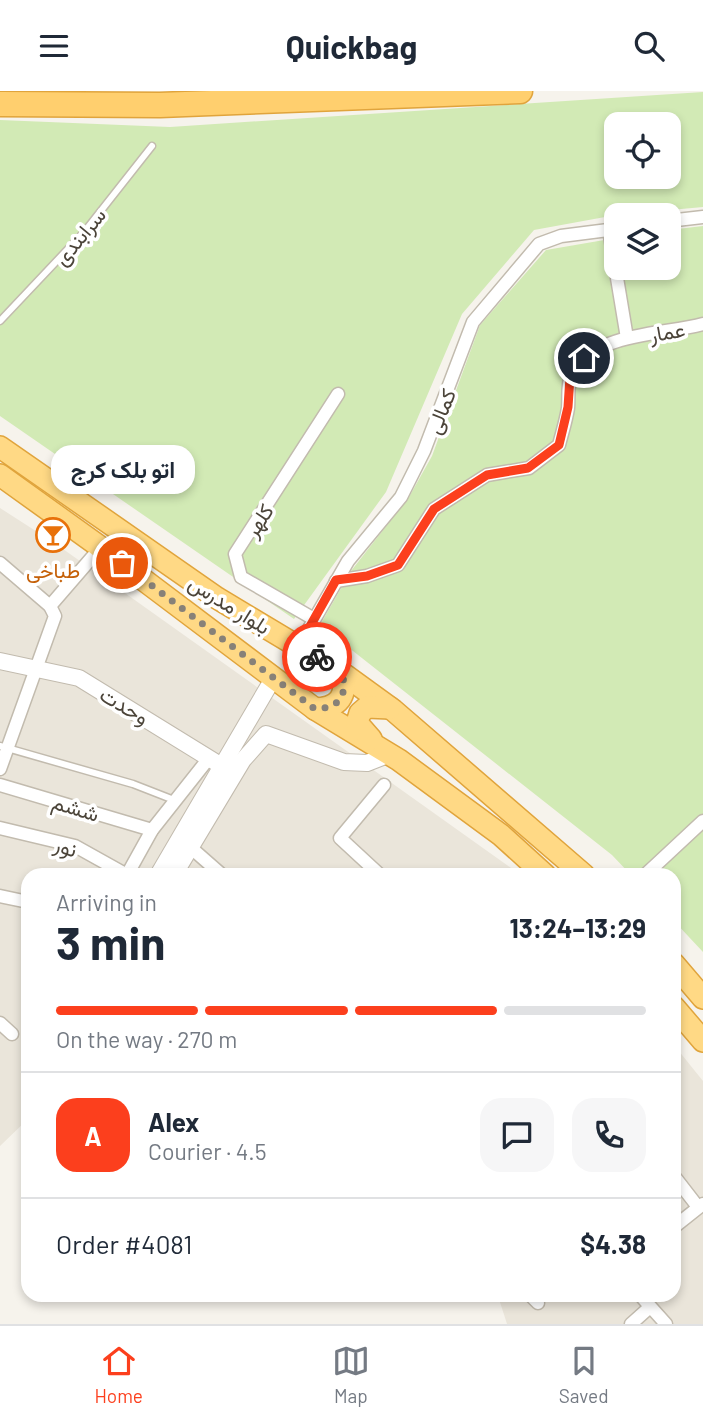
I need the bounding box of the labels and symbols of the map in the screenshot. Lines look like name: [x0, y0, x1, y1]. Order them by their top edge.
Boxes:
street label: سرابندی: [48, 202, 112, 271]
street label: عمار: [646, 316, 687, 349]
pin: [554, 328, 614, 388]
street label: کمالی: [420, 385, 461, 438]
callout: اتو بلک کرج: [50, 444, 194, 493]
street label: کلهر: [237, 499, 280, 543]
bar icon: طباخی: [34, 516, 72, 554]
pin: [92, 533, 152, 593]
place label: طباخی: [26, 557, 80, 583]
street label: بلوار مدرس: [184, 569, 275, 640]
courier: [282, 622, 352, 692]
street label: وحدت: [95, 681, 154, 731]
street label: ششم: [49, 788, 102, 829]
street label: نور: [50, 830, 81, 863]

